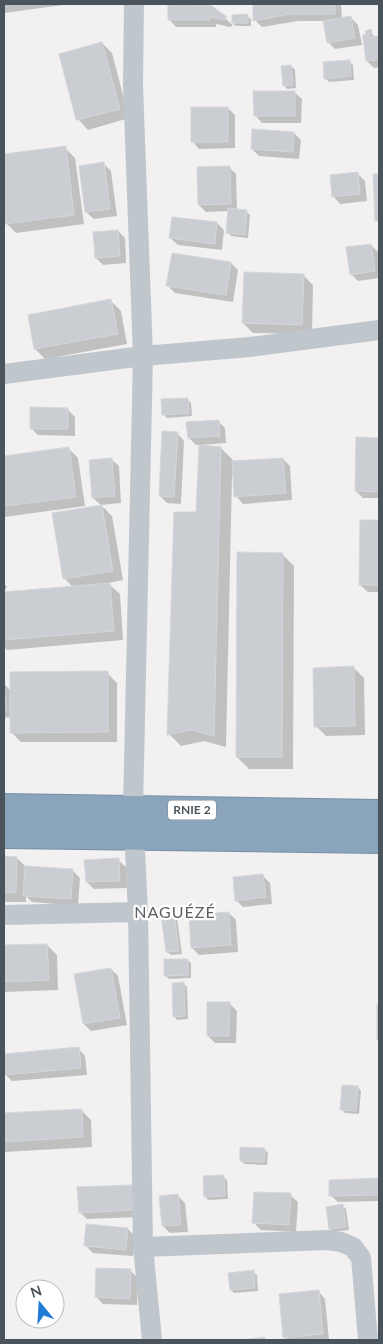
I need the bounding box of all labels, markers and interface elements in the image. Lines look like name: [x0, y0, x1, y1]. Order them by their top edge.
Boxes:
road number: RNIE 2: [168, 800, 216, 820]
district label: NAGUÉZÉ: [134, 902, 216, 921]
north arrow: [15, 1279, 65, 1329]
text: N: [28, 1281, 44, 1301]

